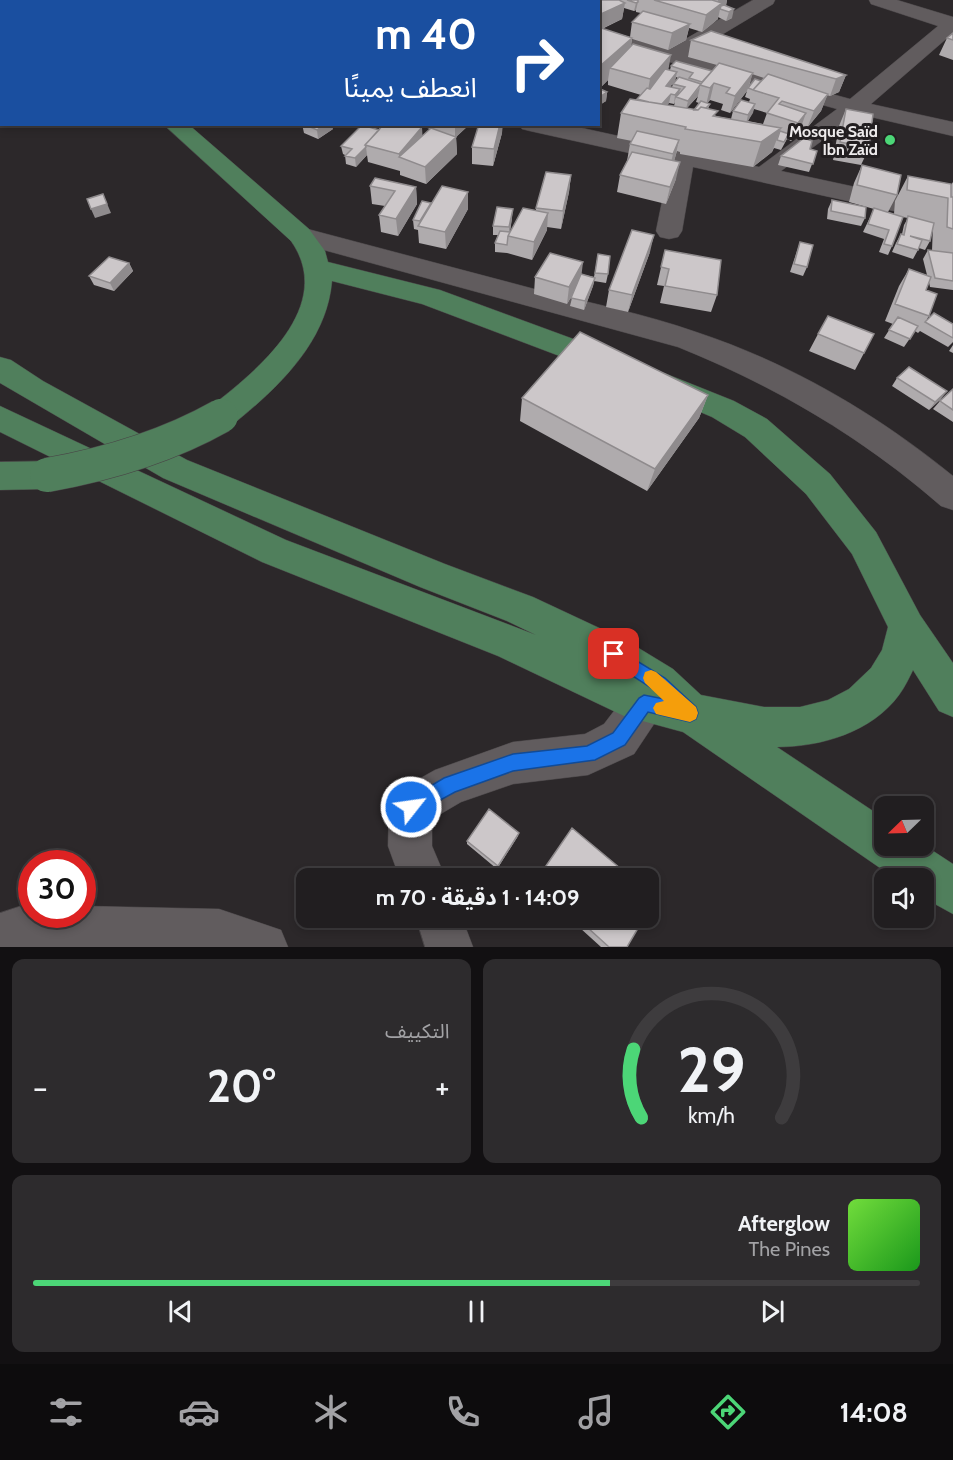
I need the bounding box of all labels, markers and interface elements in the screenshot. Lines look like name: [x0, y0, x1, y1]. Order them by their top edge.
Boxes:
text: 40 m: [375, 8, 477, 60]
icon: right: [498, 24, 576, 102]
text: انعطف يمينًا: [343, 71, 477, 104]
place label: Mosque Saïd Ibn Zaïd: [789, 122, 878, 159]
marker: Mosque Saïd Ibn Zaïd: [883, 133, 897, 147]
pin: [588, 628, 639, 679]
icon: arrive: [597, 637, 630, 670]
position arrow: [379, 775, 443, 839]
north arrow: [874, 796, 934, 856]
map controls: [874, 796, 934, 928]
speed limit sign: 30: [18, 850, 96, 928]
button: sound: [874, 868, 934, 928]
text: 14:09 · 1 دقيقة · 70 m: [376, 884, 579, 911]
text: التكييف: [385, 1019, 450, 1043]
text: 29: [678, 1032, 746, 1108]
text: 20°: [207, 1059, 276, 1113]
text: −: [33, 1067, 48, 1107]
text: +: [435, 1067, 450, 1107]
text: km/h: [688, 1102, 735, 1128]
text: Afterglow: [738, 1210, 830, 1237]
text: The Pines: [749, 1237, 830, 1261]
icon: previous: [164, 1295, 197, 1328]
icon: pause: [460, 1295, 493, 1328]
icon: next: [756, 1295, 789, 1328]
icon: filters: [45, 1391, 87, 1433]
icon: car: [178, 1391, 220, 1433]
icon: climate: [310, 1391, 352, 1433]
icon: phone: [442, 1391, 484, 1433]
icon: music: [575, 1391, 617, 1433]
icon: directions: [707, 1391, 749, 1433]
text: 14:08: [840, 1396, 908, 1429]

